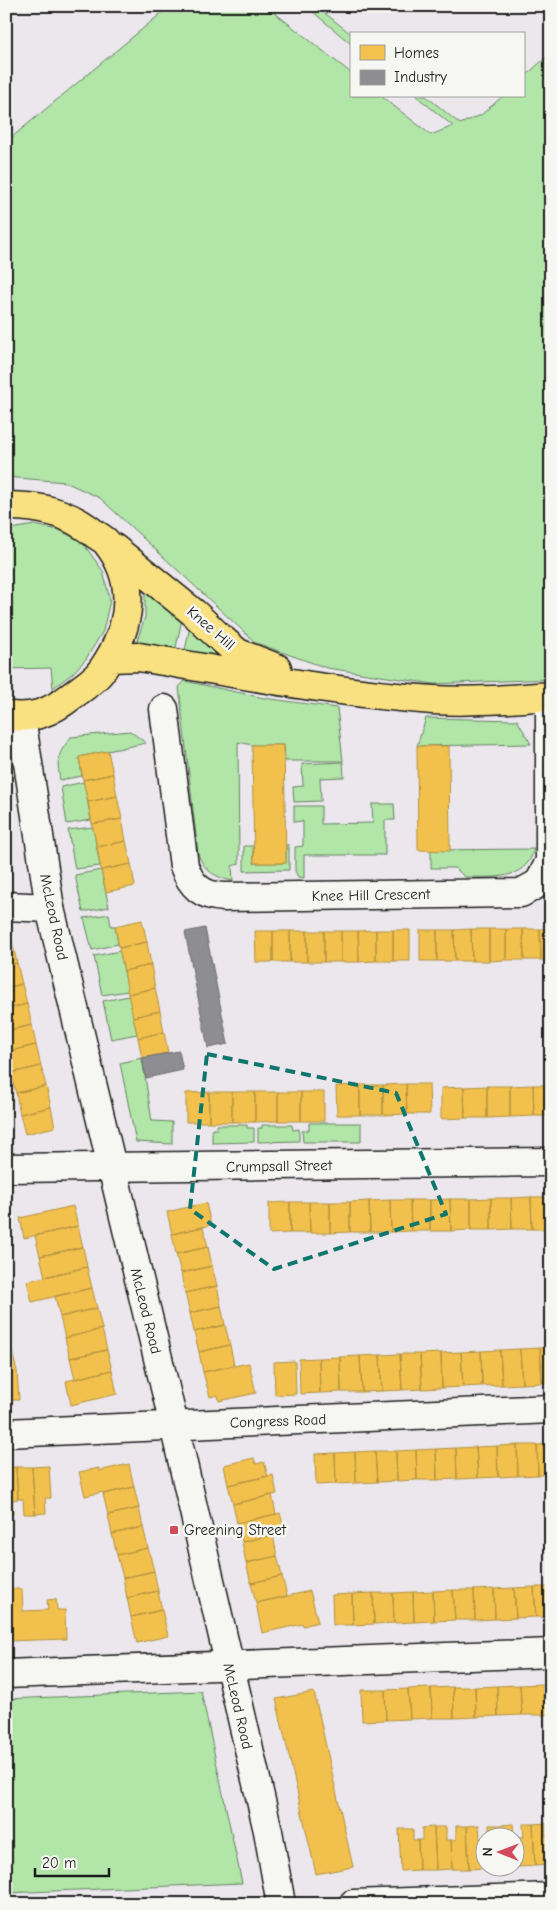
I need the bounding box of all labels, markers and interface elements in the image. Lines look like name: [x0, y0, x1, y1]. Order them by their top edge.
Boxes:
legend: [350, 32, 524, 98]
text: Homes: [394, 44, 439, 62]
text: Industry: [394, 68, 447, 86]
street label: Knee Hill: [183, 602, 239, 654]
street label: McLeod Road: [36, 872, 72, 962]
street label: Knee Hill Crescent: [312, 885, 431, 905]
street label: Crumpsall Street: [226, 1156, 333, 1176]
street label: McLeod Road: [127, 1266, 165, 1356]
street label: Congress Road: [229, 1410, 327, 1432]
place label: Greening Street: [184, 1521, 287, 1539]
marker: Greening Street: [168, 1524, 180, 1536]
street label: McLeod Road: [219, 1661, 257, 1751]
north arrow: [474, 1828, 524, 1878]
scale bar: [35, 1845, 109, 1877]
text: N: [479, 1847, 496, 1856]
text: 20 m: [42, 1854, 76, 1872]

